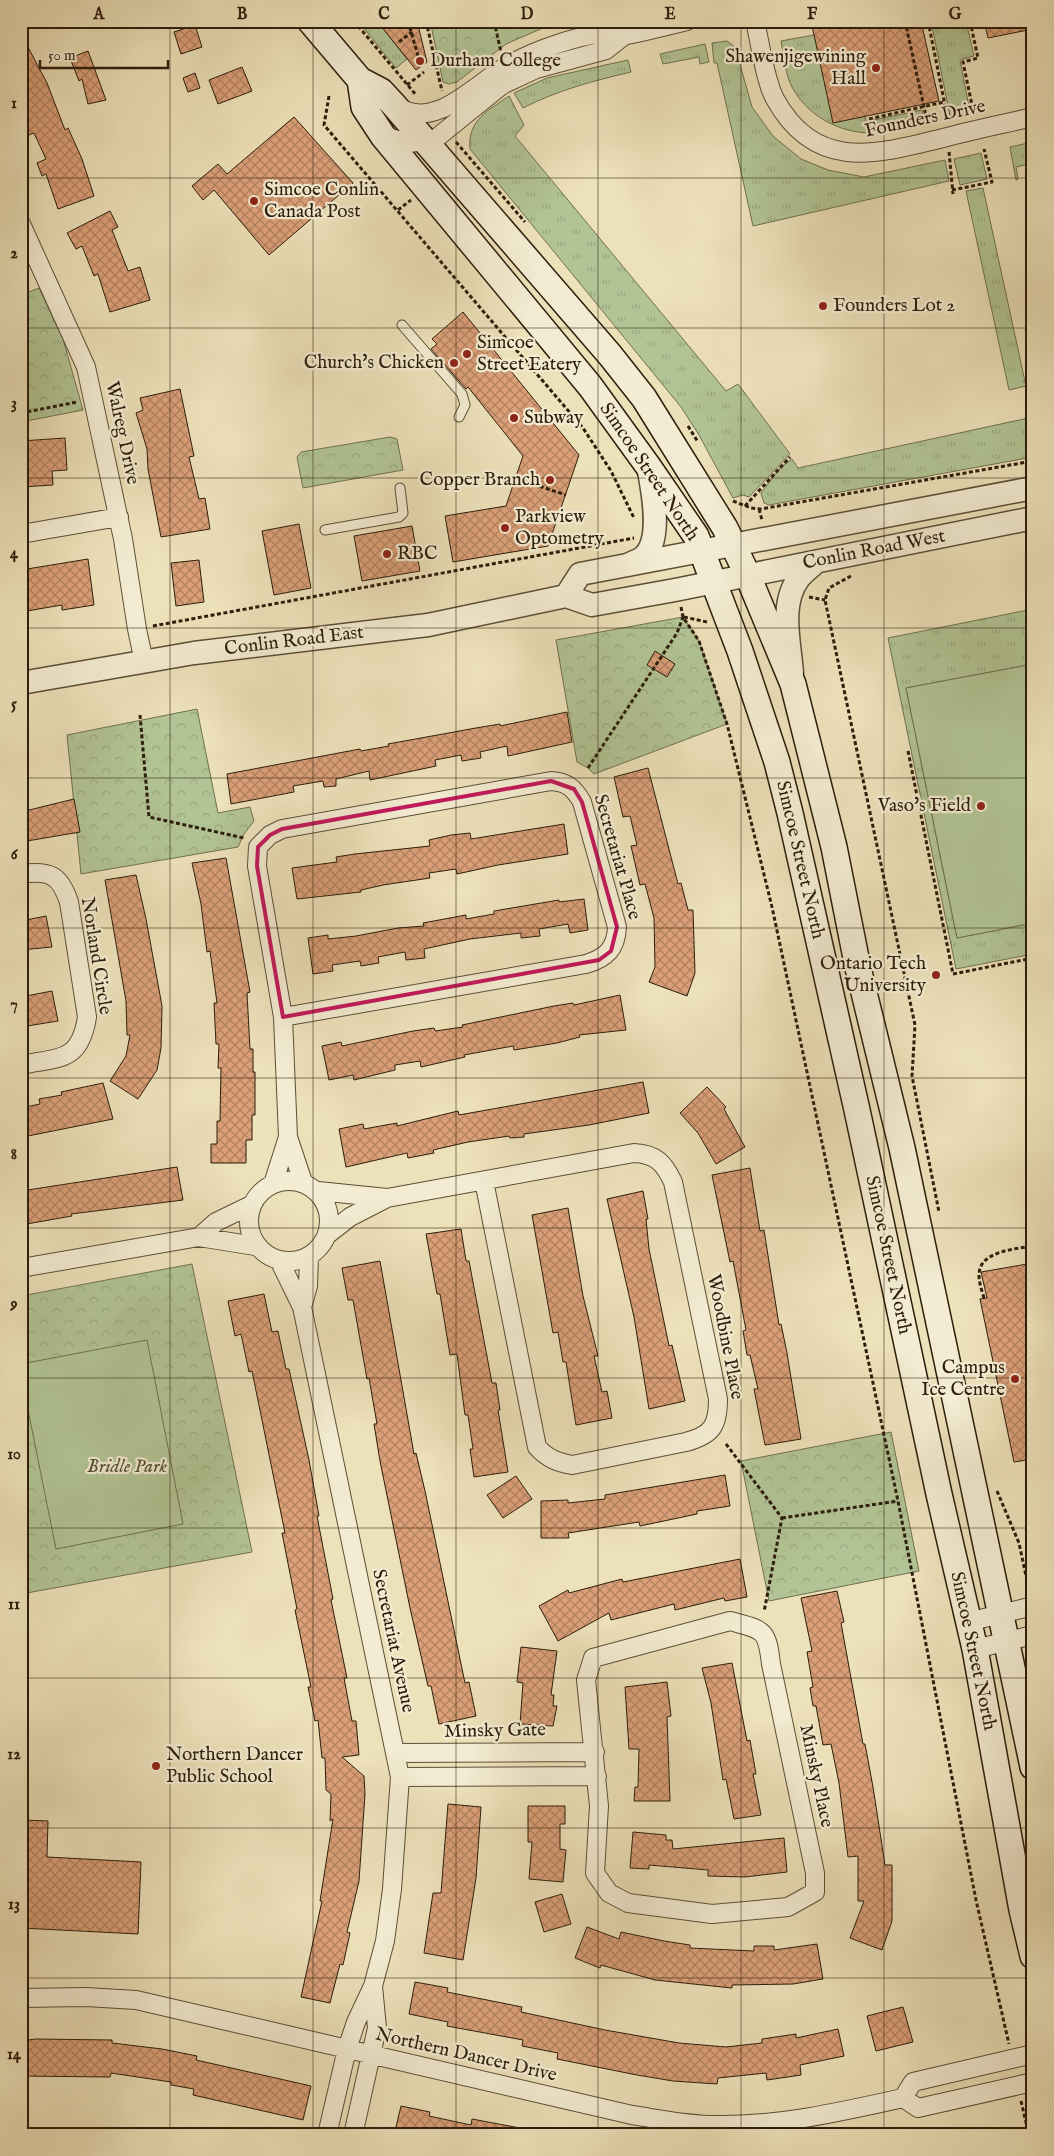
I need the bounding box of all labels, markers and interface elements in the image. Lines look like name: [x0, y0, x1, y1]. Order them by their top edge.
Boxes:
text: A: [93, 5, 106, 25]
text: B: [237, 5, 248, 25]
text: C: [378, 5, 390, 25]
text: D: [521, 5, 534, 25]
text: E: [664, 5, 676, 25]
text: F: [807, 5, 818, 25]
text: G: [949, 5, 962, 25]
scale bar: [40, 38, 168, 70]
place label: Shawenjigewining Hall: [725, 45, 867, 91]
text: 50 m: [48, 46, 76, 65]
place label: Durham College: [430, 49, 561, 73]
marker: Durham College: [414, 55, 426, 67]
marker: Shawenjigewining Hall: [870, 62, 882, 74]
text: 1: [11, 94, 17, 114]
street label: Founders Drive: [862, 94, 988, 144]
place label: Simcoe Conlin Canada Post: [264, 178, 379, 224]
marker: Simcoe Conlin Canada Post: [248, 195, 260, 207]
text: 2: [10, 244, 18, 264]
place label: Founders Lot 2: [833, 294, 955, 318]
marker: Founders Lot 2: [817, 300, 829, 312]
place label: Simcoe Street Eatery: [477, 331, 582, 377]
marker: Simcoe Street Eatery: [461, 348, 473, 360]
place label: Church's Chicken: [304, 351, 444, 375]
marker: Church's Chicken: [448, 357, 460, 369]
street label: Walreg Drive: [99, 379, 145, 487]
text: 3: [11, 394, 17, 414]
street label: Simcoe Street North: [594, 398, 704, 546]
place label: Subway: [524, 406, 584, 430]
marker: Subway: [508, 412, 520, 424]
place label: Copper Branch: [420, 468, 540, 492]
marker: Copper Branch: [544, 474, 556, 486]
place label: Parkview Optometry: [515, 505, 605, 551]
marker: Parkview Optometry: [499, 522, 511, 534]
street label: Conlin Road West: [801, 524, 948, 576]
place label: RBC: [397, 542, 438, 566]
text: 4: [10, 544, 19, 564]
marker: RBC: [381, 548, 393, 560]
street label: Conlin Road East: [223, 620, 365, 661]
text: 5: [11, 695, 17, 715]
street label: Simcoe Street North: [770, 778, 830, 942]
street label: Secretariat Place: [588, 792, 646, 923]
place label: Vaso's Field: [877, 794, 972, 818]
marker: Vaso's Field: [975, 800, 987, 812]
text: 6: [11, 845, 19, 865]
street label: Norland Circle: [75, 896, 117, 1017]
place label: Ontario Tech University: [820, 952, 927, 998]
marker: Ontario Tech University: [930, 969, 942, 981]
text: 7: [10, 995, 18, 1015]
text: 8: [11, 1145, 17, 1165]
street label: Simcoe Street North: [859, 1173, 917, 1337]
street label: Woodbine Place: [701, 1272, 749, 1402]
text: 9: [10, 1295, 18, 1315]
place label: Campus Ice Centre: [921, 1356, 1005, 1402]
marker: Campus Ice Centre: [1009, 1373, 1021, 1385]
text: 10: [7, 1445, 21, 1465]
park label: Bridle Park: [87, 1455, 167, 1479]
street label: Secretariat Avenue: [366, 1567, 420, 1715]
street label: Simcoe Street North: [944, 1569, 1002, 1733]
text: 11: [8, 1595, 20, 1615]
street label: Minsky Gate: [444, 1718, 546, 1744]
street label: Minsky Place: [793, 1722, 839, 1830]
place label: Northern Dancer Public School: [166, 1743, 303, 1789]
text: 12: [7, 1745, 21, 1765]
marker: Northern Dancer Public School: [150, 1760, 162, 1772]
text: 13: [8, 1895, 20, 1915]
street label: Northern Dancer Drive: [373, 2022, 559, 2088]
text: 14: [7, 2045, 22, 2065]

